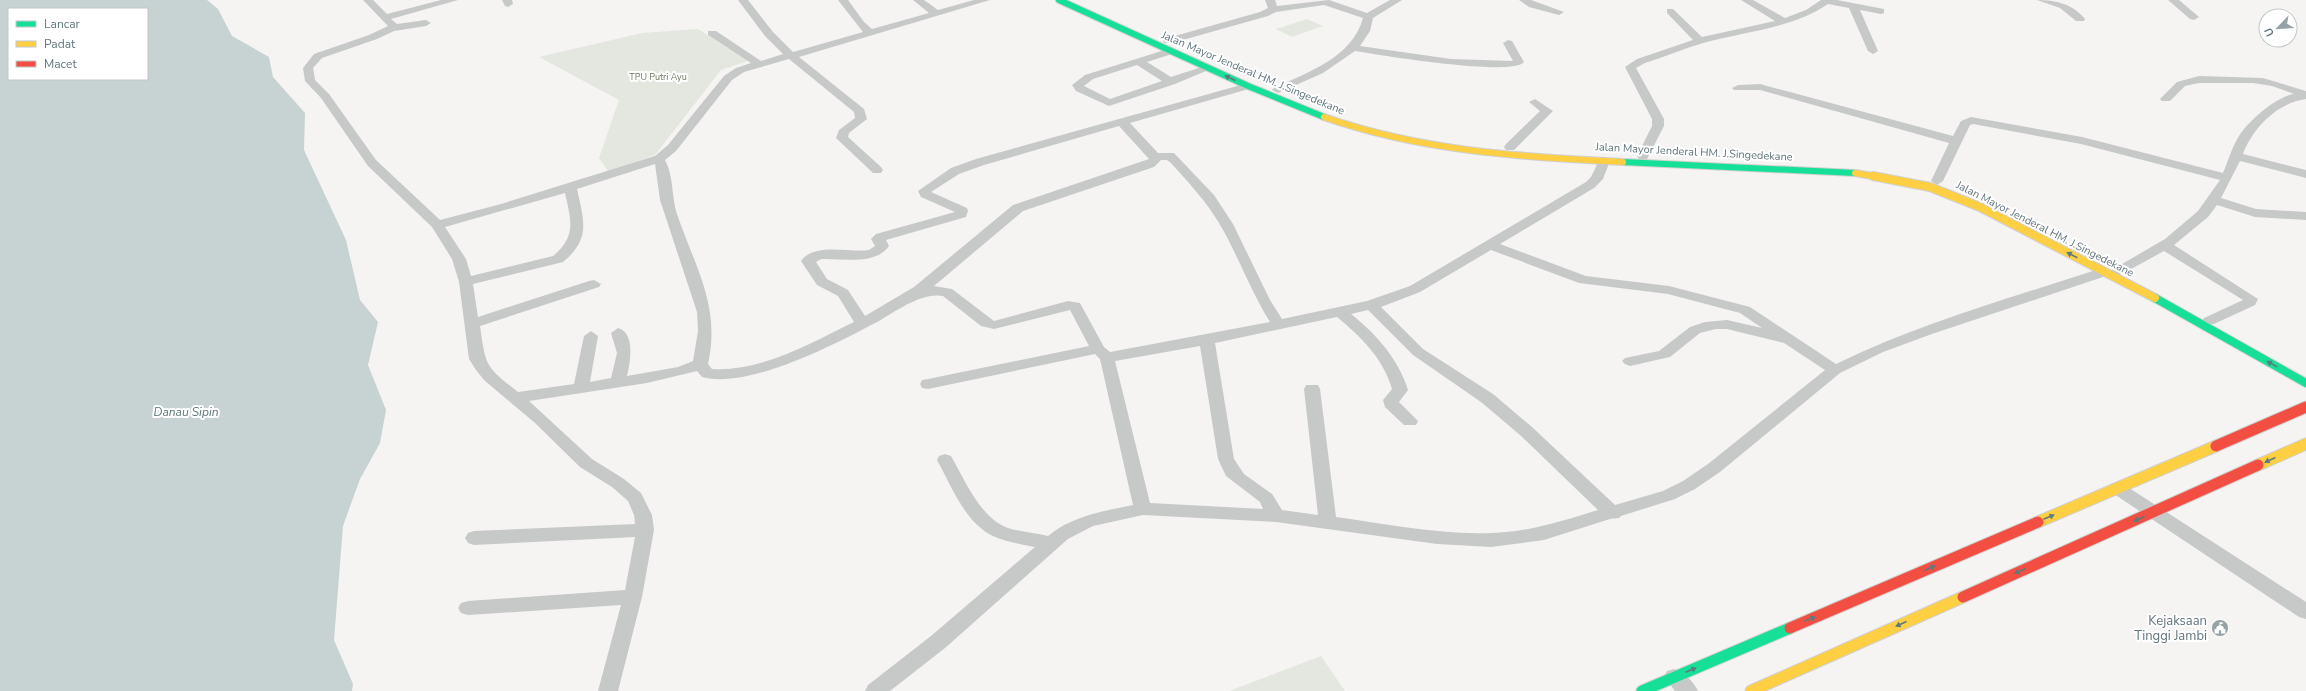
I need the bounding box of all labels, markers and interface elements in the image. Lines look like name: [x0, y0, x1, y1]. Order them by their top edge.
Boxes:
legend: [8, 8, 148, 80]
north arrow: [2258, 8, 2298, 48]
text: Lancar: [44, 16, 81, 32]
text: U: [2261, 25, 2278, 39]
street label: Jalan Mayor Jenderal HM. J.Singedekane: [1158, 27, 1347, 119]
text: Padat: [44, 36, 76, 52]
text: Macet: [44, 56, 77, 72]
park label: TPU Putri Ayu: [629, 71, 687, 83]
one-way arrow: [1224, 74, 1236, 81]
street label: Jalan Mayor Jenderal HM. J.Singedekane: [1594, 139, 1793, 165]
street label: Jalan Mayor Jenderal HM. J.Singedekane: [1953, 177, 2137, 281]
one-way arrow: [2066, 252, 2078, 258]
one-way arrow: [2266, 361, 2278, 367]
water label: Danau Sipin: [153, 404, 219, 420]
one-way arrow: [2265, 457, 2276, 463]
one-way arrow: [2044, 513, 2056, 519]
one-way arrow: [2132, 516, 2144, 522]
one-way arrow: [1924, 565, 1936, 571]
one-way arrow: [2014, 568, 2026, 575]
place label: Kejaksaan Tinggi Jambi: [2134, 612, 2207, 645]
one-way arrow: [1805, 616, 1816, 622]
public building icon: Kejaksaan Tinggi Jambi: [2210, 618, 2230, 638]
one-way arrow: [1896, 621, 1907, 627]
one-way arrow: [1685, 667, 1697, 673]

